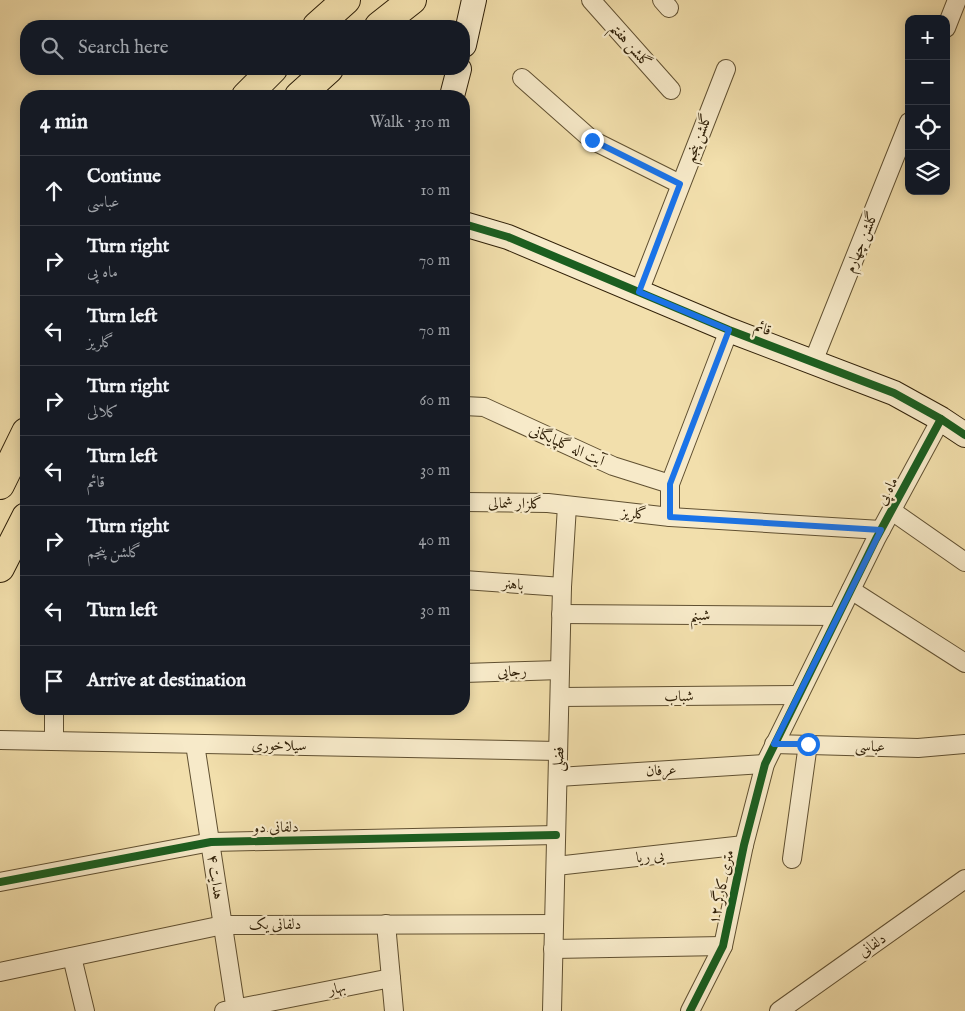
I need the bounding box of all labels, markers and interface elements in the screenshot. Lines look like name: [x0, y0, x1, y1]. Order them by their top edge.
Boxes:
map controls: [905, 15, 950, 195]
button: +: [905, 15, 950, 60]
street label: گلشن هفتم: [602, 19, 655, 75]
search box: [20, 20, 470, 75]
icon: search: [38, 34, 66, 62]
text: Search here: [78, 36, 169, 60]
button: −: [905, 60, 950, 105]
button: locate: [905, 105, 950, 150]
text: 4 min: [40, 109, 88, 136]
street label: گلشن پنجم: [681, 111, 720, 167]
text: Walk · 310 m: [370, 113, 450, 133]
route end: [581, 129, 604, 152]
button: layers: [905, 150, 950, 195]
text: Continue: [87, 165, 161, 189]
icon: ahead: [40, 177, 68, 205]
text: 10 m: [420, 181, 450, 201]
text: عباسی: [87, 193, 119, 213]
street label: گلشن چهارم: [841, 209, 885, 277]
text: Turn right: [87, 235, 169, 259]
icon: right: [40, 247, 68, 275]
text: 70 m: [419, 251, 450, 271]
text: ماه پی: [87, 263, 118, 283]
text: Turn left: [87, 305, 158, 329]
icon: left: [40, 317, 68, 345]
street label: قائم: [751, 317, 774, 343]
text: 70 m: [419, 321, 450, 341]
text: گلریز: [87, 333, 114, 353]
text: Turn right: [87, 375, 169, 399]
icon: right: [40, 387, 68, 415]
text: 60 m: [420, 391, 450, 411]
text: کلالی: [87, 403, 118, 423]
street label: آیت اله گلپایگانی: [526, 419, 609, 471]
text: Turn left: [87, 445, 158, 469]
icon: left: [40, 457, 68, 485]
text: 30 m: [420, 461, 450, 481]
text: قائم: [87, 473, 105, 493]
street label: ماه پی: [872, 474, 904, 509]
street label: گلزار شمالی: [488, 494, 542, 513]
street label: گلریز: [618, 503, 647, 524]
text: Turn right: [87, 515, 169, 539]
icon: right: [40, 527, 68, 555]
text: 40 m: [418, 531, 450, 551]
text: گلشن پنجم: [87, 543, 141, 563]
street label: باهنر: [500, 574, 524, 595]
icon: left: [40, 597, 68, 625]
text: Turn left: [87, 599, 158, 623]
text: 30 m: [420, 601, 450, 621]
street label: شبنم: [690, 606, 710, 630]
street label: رجایی: [497, 661, 527, 682]
icon: arrive: [40, 667, 68, 695]
text: Arrive at destination: [87, 669, 246, 693]
street label: شباب: [664, 687, 694, 706]
route start: [797, 733, 820, 756]
street label: سیلاخوری: [251, 736, 307, 755]
street label: عباسی: [854, 736, 885, 758]
street label: فضلی: [549, 746, 569, 772]
street label: عرفان: [645, 760, 677, 782]
street label: دلفانی دو: [251, 818, 299, 837]
street label: بی ریا: [635, 846, 665, 868]
street label: ۱۲ متری کارگر: [703, 848, 739, 926]
street label: هدایت ۴: [203, 853, 228, 901]
street label: دلفانی یک: [249, 915, 301, 934]
street label: دلفانی: [855, 929, 890, 962]
street label: بهار: [325, 978, 347, 1000]

